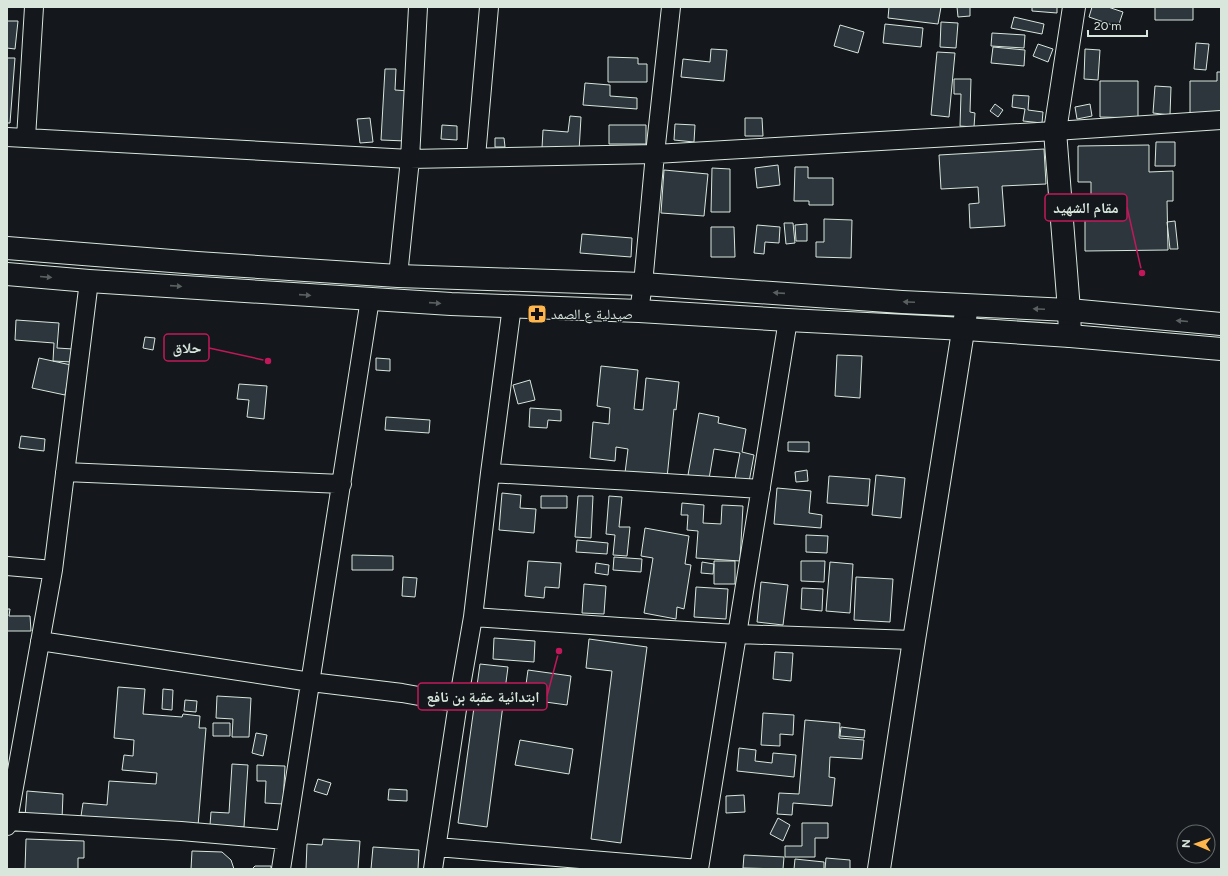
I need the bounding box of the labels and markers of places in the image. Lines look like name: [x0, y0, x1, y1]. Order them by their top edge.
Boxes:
callout: مقام الشهيد: [1045, 194, 1127, 221]
pharmacy icon: صيدلية ع الصمد: [526, 303, 548, 325]
place label: صيدلية ع الصمد: [551, 306, 633, 324]
callout: حلاق: [164, 334, 209, 361]
callout: ابتدائية عقبة بن نافع: [418, 683, 547, 710]

